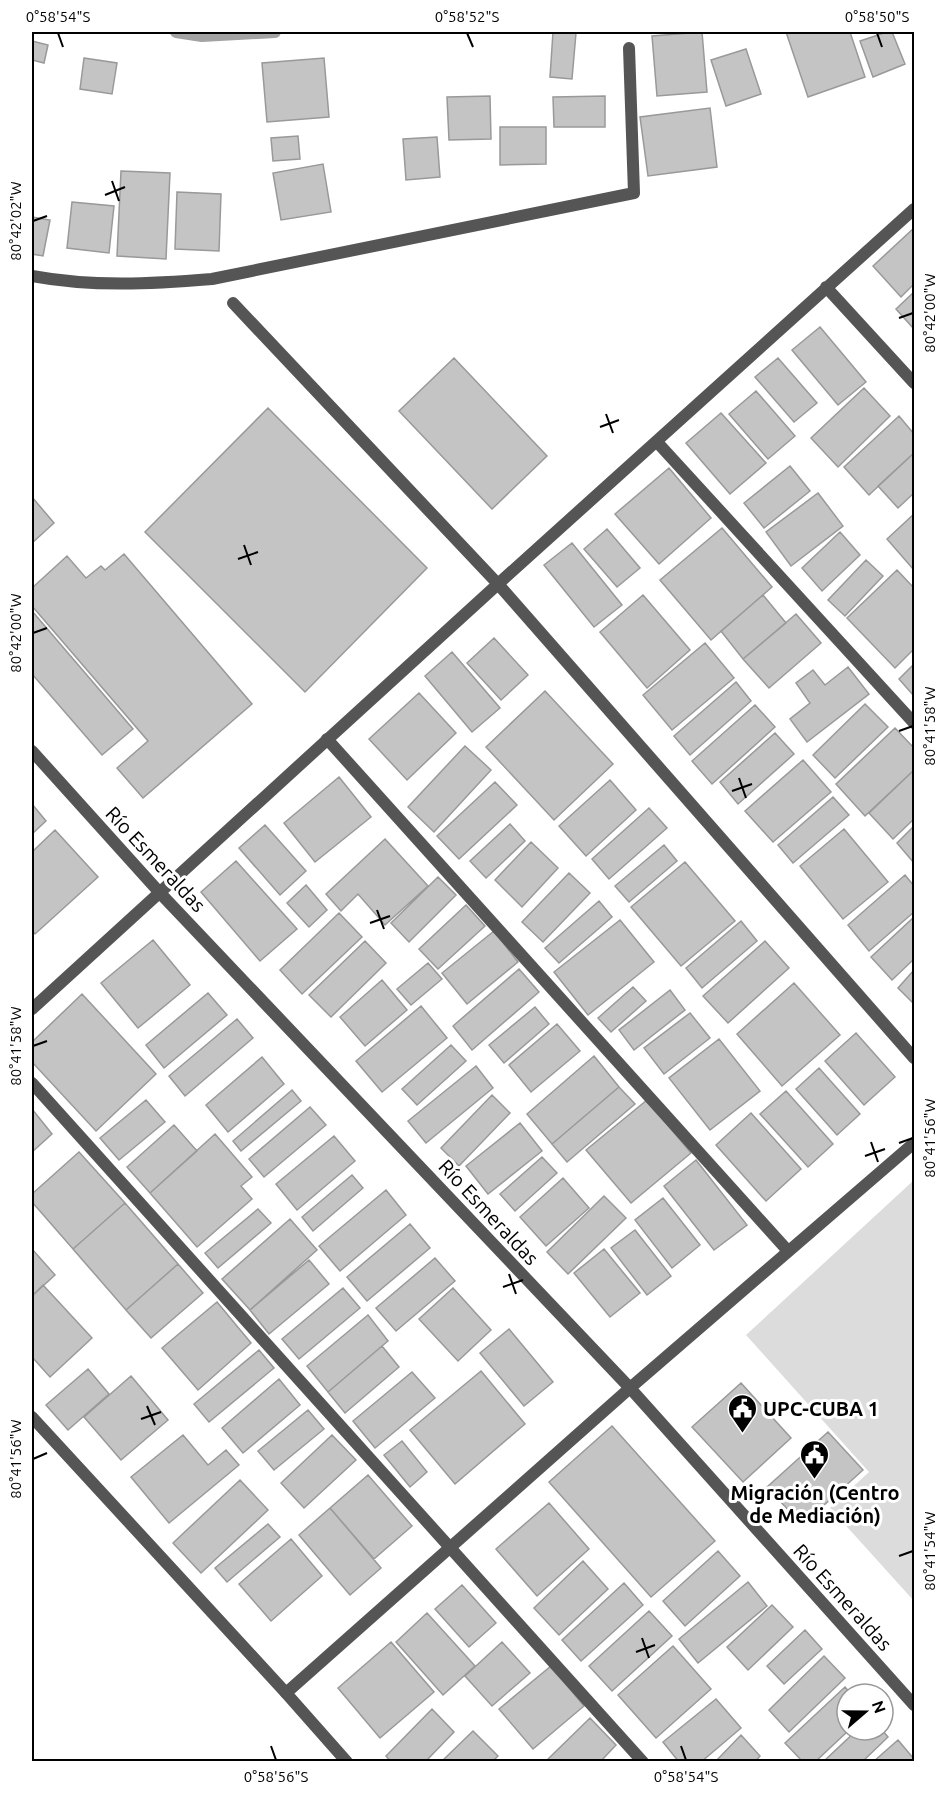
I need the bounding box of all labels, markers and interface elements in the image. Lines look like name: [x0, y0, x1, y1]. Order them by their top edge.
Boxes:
text: 0°58'54"S: [26, 8, 90, 25]
text: 0°58'52"S: [435, 8, 499, 25]
text: 0°58'50"S: [845, 8, 909, 25]
text: 80°42'02"W: [7, 181, 24, 261]
text: 80°42'00"W: [921, 273, 938, 353]
text: 80°42'00"W: [7, 593, 24, 673]
text: 80°41'58"W: [921, 686, 938, 766]
street label: Río Esmeraldas: [101, 802, 211, 916]
text: 80°41'58"W: [7, 1006, 24, 1086]
text: 80°41'56"W: [921, 1098, 938, 1178]
street label: Río Esmeraldas: [434, 1155, 544, 1269]
public building icon: UPC-CUBA 1: [726, 1392, 758, 1434]
place label: UPC-CUBA 1: [763, 1397, 879, 1420]
text: 80°41'56"W: [7, 1419, 24, 1499]
public building icon: Migración (Centro de Mediación): [799, 1438, 831, 1480]
place label: Migración (Centro de Mediación): [731, 1481, 900, 1527]
text: 80°41'54"W: [921, 1511, 938, 1591]
street label: Río Esmeraldas: [789, 1539, 897, 1655]
north arrow: [835, 1682, 895, 1742]
text: N: [869, 1698, 890, 1716]
text: 0°58'56"S: [244, 1768, 308, 1785]
text: 0°58'54"S: [654, 1768, 718, 1785]

